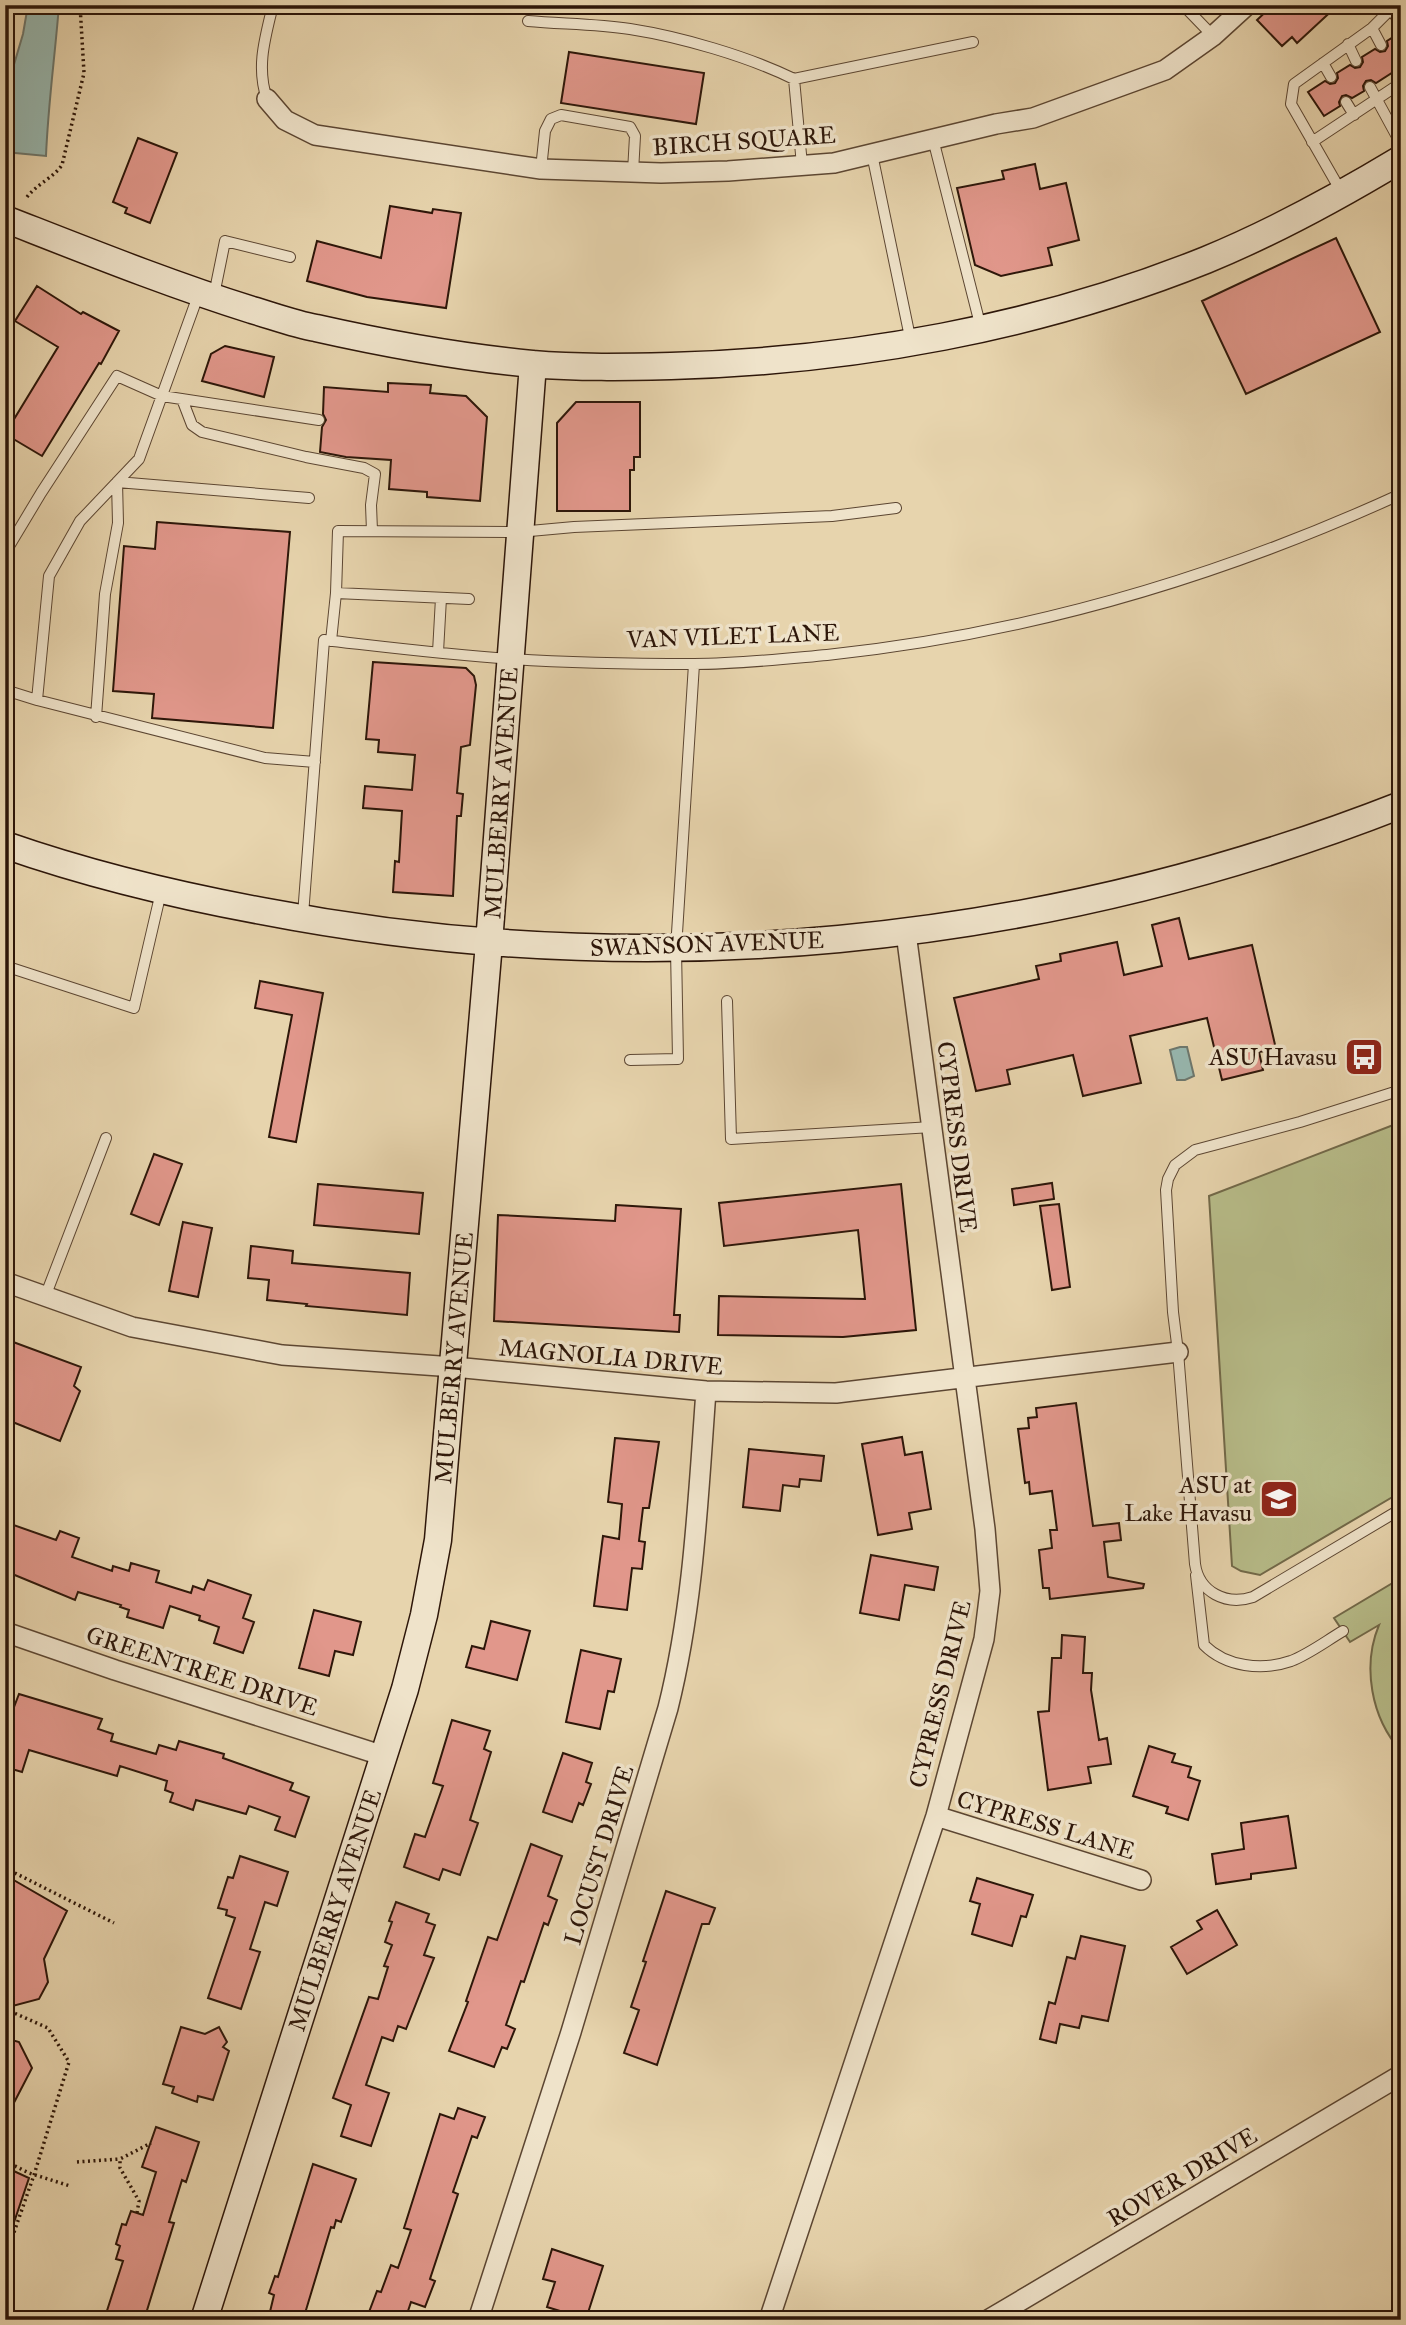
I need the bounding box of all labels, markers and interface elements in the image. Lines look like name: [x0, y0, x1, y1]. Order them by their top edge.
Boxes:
street label: BIRCH SQUARE: [651, 120, 837, 162]
street label: VAN VILET LANE: [625, 617, 840, 655]
street label: MULBERRY AVENUE: [477, 666, 525, 920]
street label: SWANSON AVENUE: [590, 925, 824, 963]
bus stop icon: ASU Havasu: [1343, 1036, 1385, 1078]
street label: CYPRESS DRIVE: [930, 1040, 984, 1234]
place label: ASU Havasu: [1208, 1042, 1337, 1072]
street label: MULBERRY AVENUE: [428, 1231, 480, 1485]
street label: MAGNOLIA DRIVE: [498, 1332, 724, 1382]
place label: ASU at Lake Havasu: [1124, 1470, 1253, 1528]
school or university icon: ASU at Lake Havasu: [1258, 1478, 1300, 1520]
street label: CYPRESS DRIVE: [902, 1597, 978, 1791]
street label: GREENTREE DRIVE: [82, 1619, 322, 1723]
street label: LOCUST DRIVE: [557, 1762, 641, 1948]
street label: CYPRESS LANE: [953, 1784, 1139, 1866]
street label: MULBERRY AVENUE: [282, 1785, 388, 2035]
street label: ROVER DRIVE: [1102, 2120, 1262, 2234]

